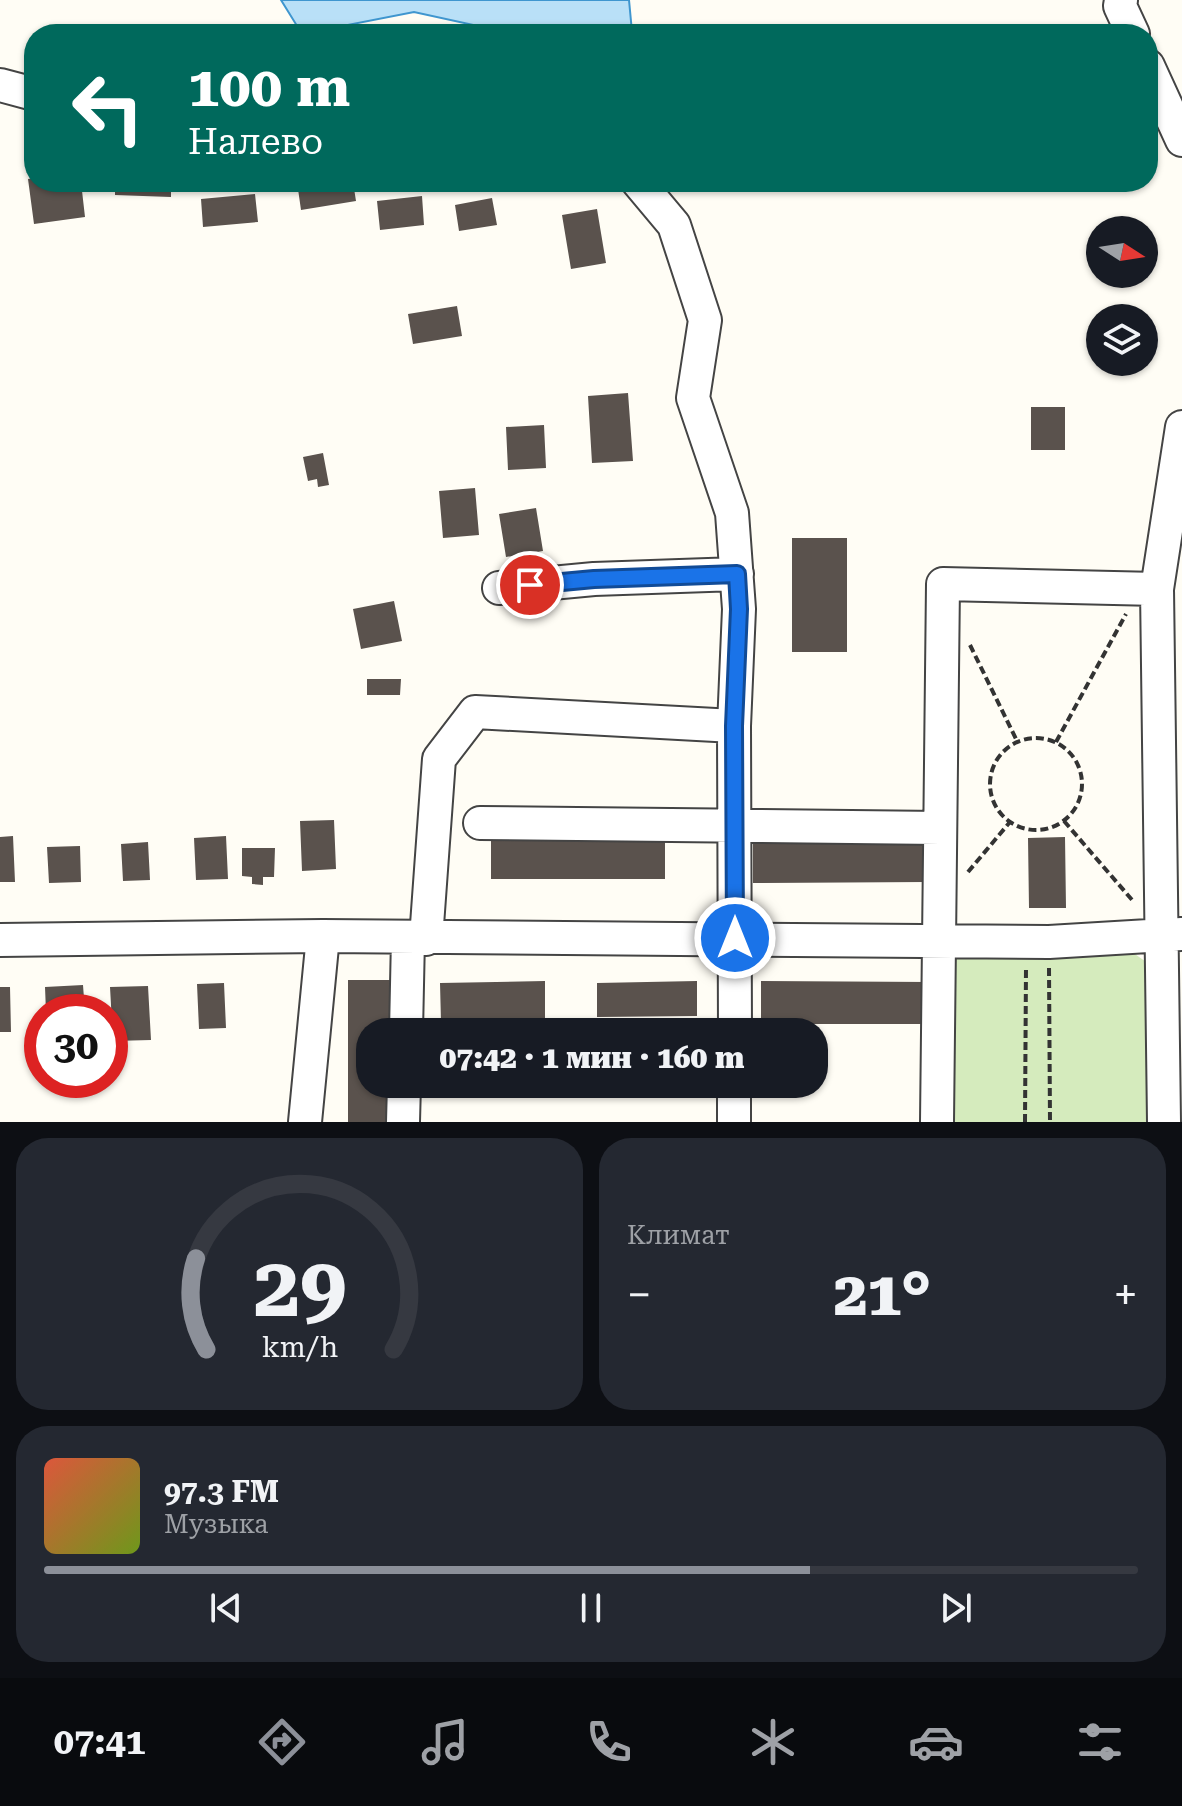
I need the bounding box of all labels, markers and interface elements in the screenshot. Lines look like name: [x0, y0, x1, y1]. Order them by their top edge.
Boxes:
text: 100 m: [188, 54, 350, 120]
icon: left: [56, 56, 160, 160]
text: Налево: [188, 121, 323, 163]
north arrow: [1086, 216, 1158, 288]
map controls: [1086, 216, 1158, 376]
button: layers: [1086, 304, 1158, 376]
pin: [496, 551, 564, 619]
icon: arrive: [508, 563, 552, 607]
position arrow: [693, 896, 777, 980]
speed limit sign: 30: [24, 994, 128, 1098]
text: 07:42 · 1 мин · 160 m: [440, 1040, 744, 1075]
text: Климат: [627, 1220, 730, 1250]
text: 29: [253, 1239, 346, 1336]
text: 21°: [834, 1259, 931, 1330]
text: −: [627, 1269, 652, 1321]
text: +: [1113, 1269, 1138, 1321]
text: km/h: [261, 1330, 338, 1364]
text: 97.3 FM: [164, 1474, 279, 1509]
text: Музыка: [164, 1509, 268, 1539]
icon: previous: [204, 1586, 248, 1630]
icon: pause: [569, 1586, 613, 1630]
icon: next: [934, 1586, 978, 1630]
icon: directions: [254, 1714, 310, 1770]
icon: music: [417, 1714, 473, 1770]
icon: phone: [581, 1714, 637, 1770]
icon: climate: [745, 1714, 801, 1770]
icon: car: [908, 1714, 964, 1770]
icon: filters: [1072, 1714, 1128, 1770]
text: 07:41: [54, 1721, 146, 1763]

